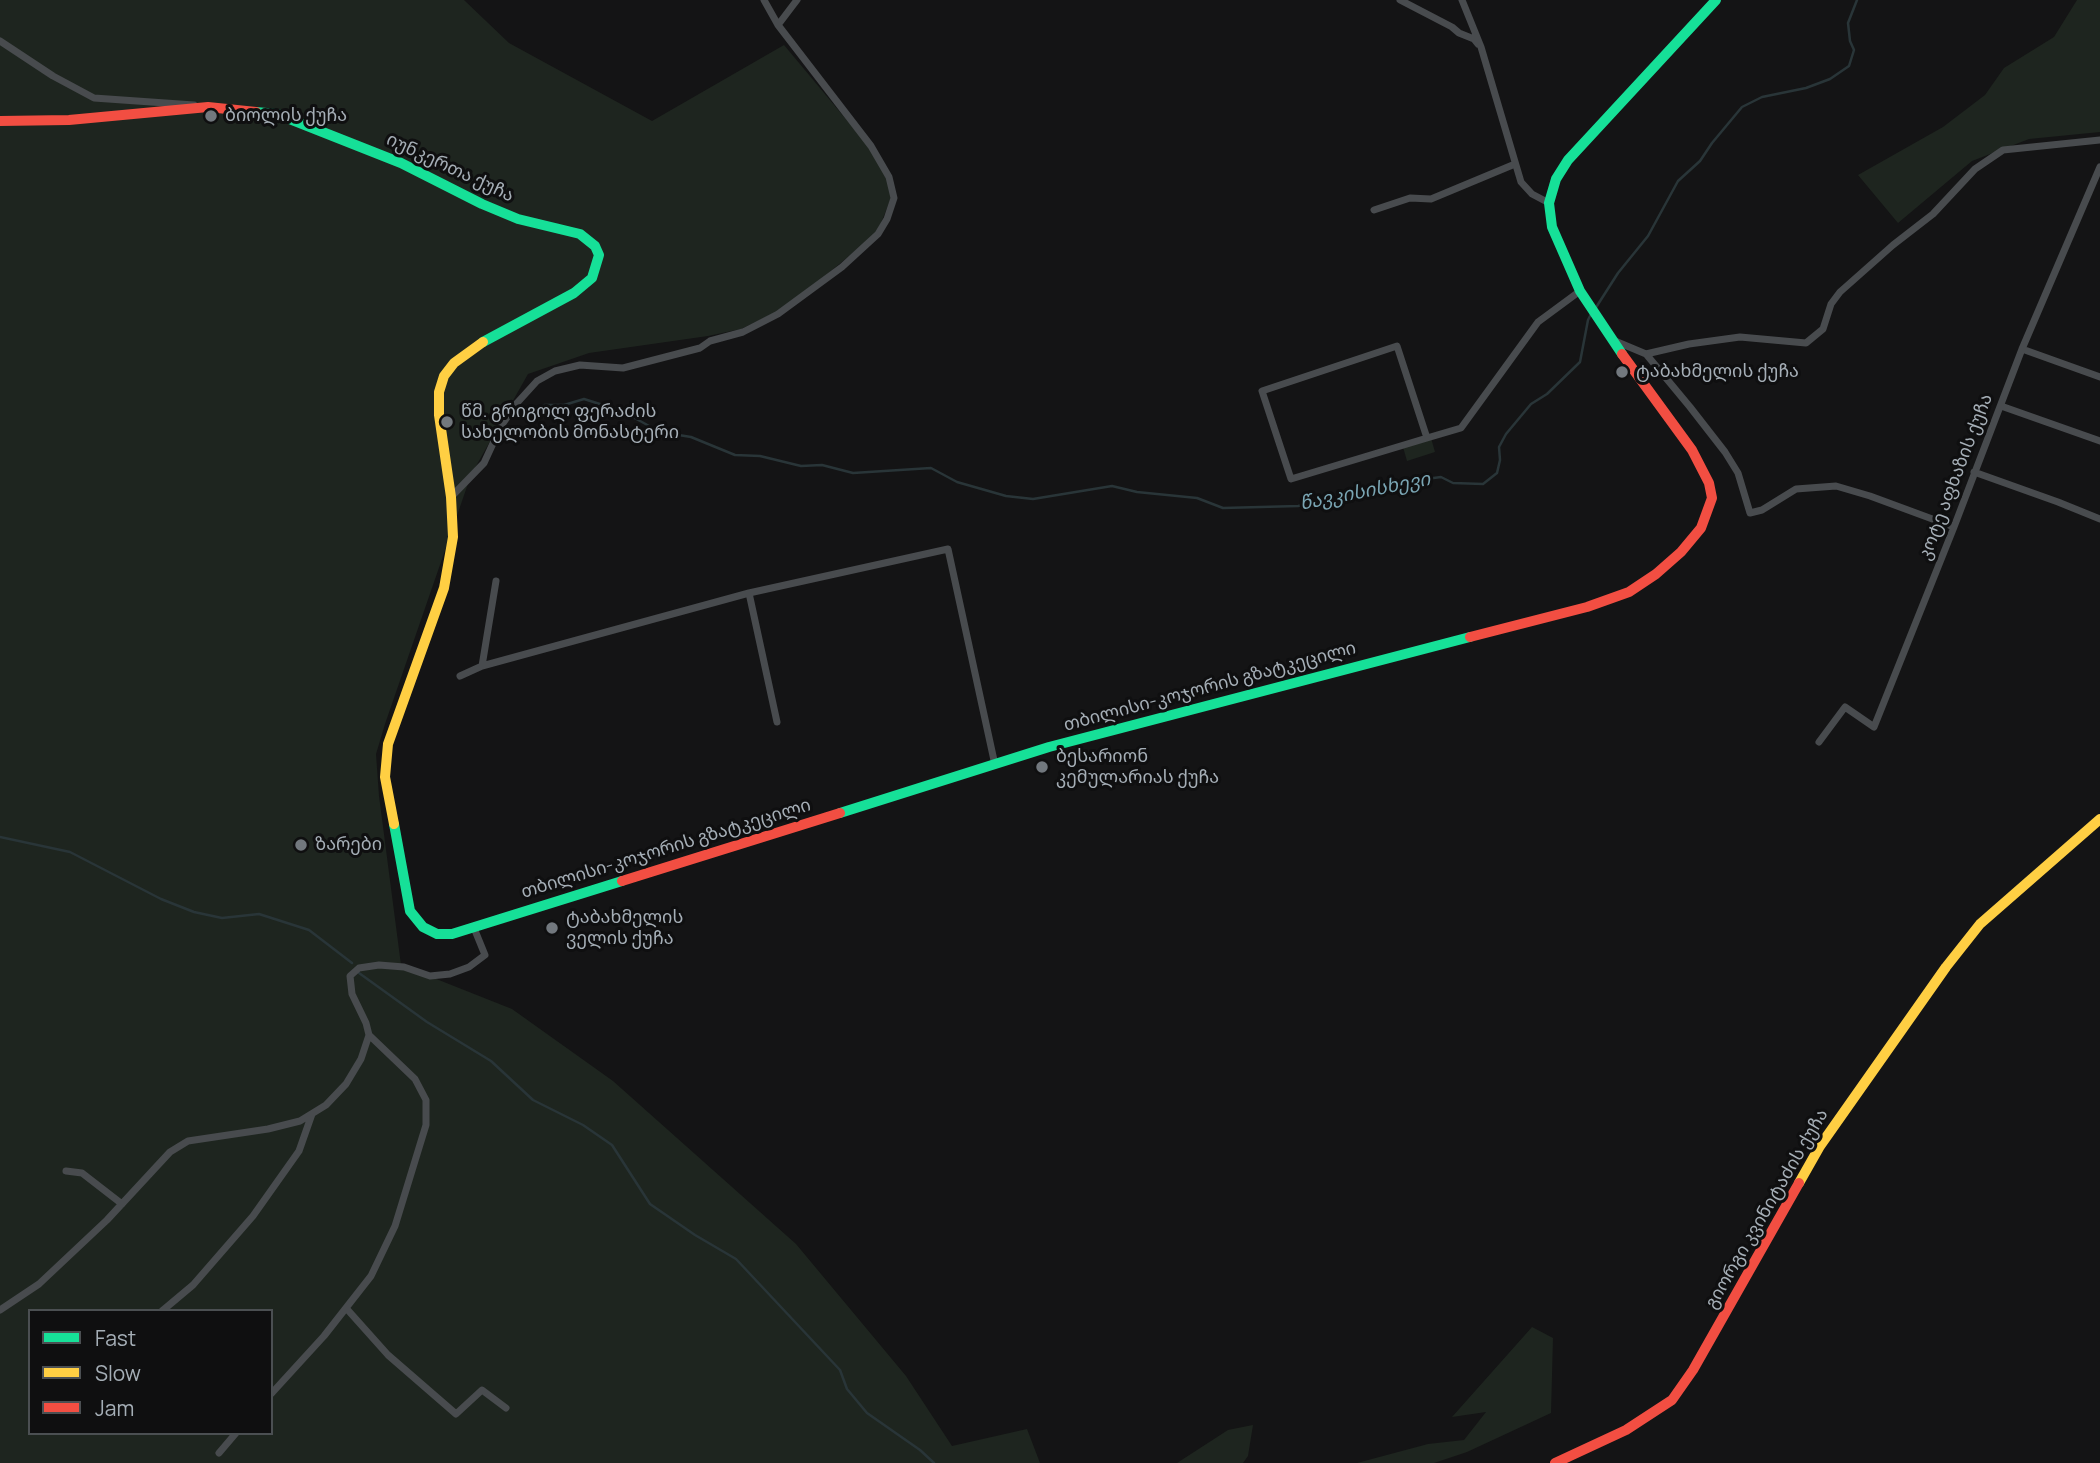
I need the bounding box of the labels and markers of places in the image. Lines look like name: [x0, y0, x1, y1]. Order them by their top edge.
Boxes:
place label: ბიოლის ქუჩა: [225, 105, 347, 127]
marker: ბიოლის ქუჩა: [203, 108, 219, 124]
place label: ტაბახმელის ქუჩა: [1636, 361, 1799, 383]
marker: ტაბახმელის ქუჩა: [1614, 364, 1630, 380]
place label: წმ. გრიგოლ ფერაძის სახელობის მონასტერი: [461, 401, 679, 444]
marker: წმ. გრიგოლ ფერაძის სახელობის მონასტერი: [439, 414, 455, 430]
place label: ბესარიონ კემულარიას ქუჩა: [1056, 746, 1219, 788]
marker: ბესარიონ კემულარიას ქუჩა: [1034, 759, 1050, 775]
place label: ზარები: [315, 834, 382, 856]
marker: ზარები: [293, 837, 309, 853]
place label: ტაბახმელის ველის ქუჩა: [566, 907, 683, 950]
marker: ტაბახმელის ველის ქუჩა: [544, 920, 560, 936]

